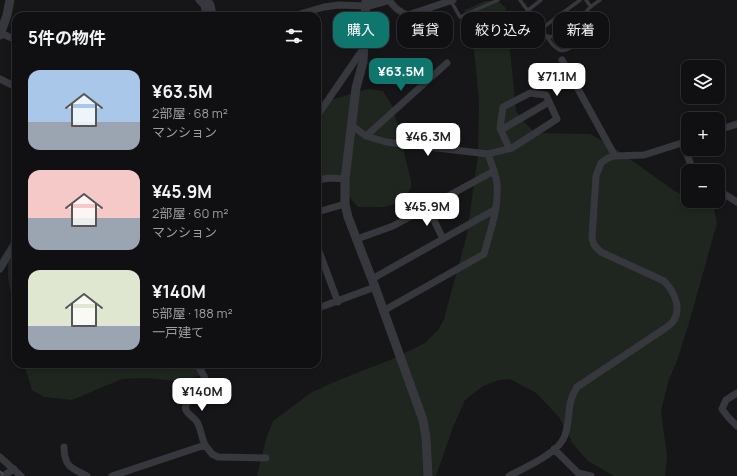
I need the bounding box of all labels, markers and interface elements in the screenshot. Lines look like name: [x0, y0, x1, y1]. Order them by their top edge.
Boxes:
chip: 購入: [333, 12, 389, 48]
chip: 賃貸: [397, 12, 453, 48]
chip: 絞り込み: [461, 12, 545, 48]
chip: 新着: [553, 12, 609, 48]
icon: filters: [283, 25, 305, 47]
text: 5件の物件: [28, 26, 106, 49]
pin: ¥63.5M: [368, 58, 434, 92]
map controls: [681, 60, 725, 208]
button: layers: [681, 60, 725, 104]
text: ¥63.5M: [378, 62, 424, 80]
pin: ¥71.1M: [524, 63, 590, 97]
text: ¥71.1M: [537, 67, 577, 85]
text: ¥63.5M: [152, 80, 213, 103]
icon: home: [60, 86, 108, 134]
text: 2部屋 · 68 m²: [152, 104, 228, 122]
button: +: [681, 112, 725, 156]
text: マンション: [152, 123, 217, 141]
pin: ¥46.3M: [395, 123, 461, 157]
text: ¥46.3M: [405, 127, 451, 145]
button: −: [681, 164, 725, 208]
text: ¥45.9M: [152, 180, 212, 203]
icon: home: [60, 186, 108, 234]
pin: ¥45.9M: [394, 193, 460, 227]
text: ¥45.9M: [404, 197, 450, 215]
text: 2部屋 · 60 m²: [152, 204, 228, 222]
text: マンション: [152, 223, 217, 241]
text: ¥140M: [152, 280, 206, 303]
icon: home: [60, 286, 108, 334]
text: 5部屋 · 188 m²: [152, 304, 233, 322]
text: 一戸建て: [152, 323, 204, 341]
pin: ¥140M: [174, 378, 230, 412]
text: ¥140M: [181, 382, 223, 400]

